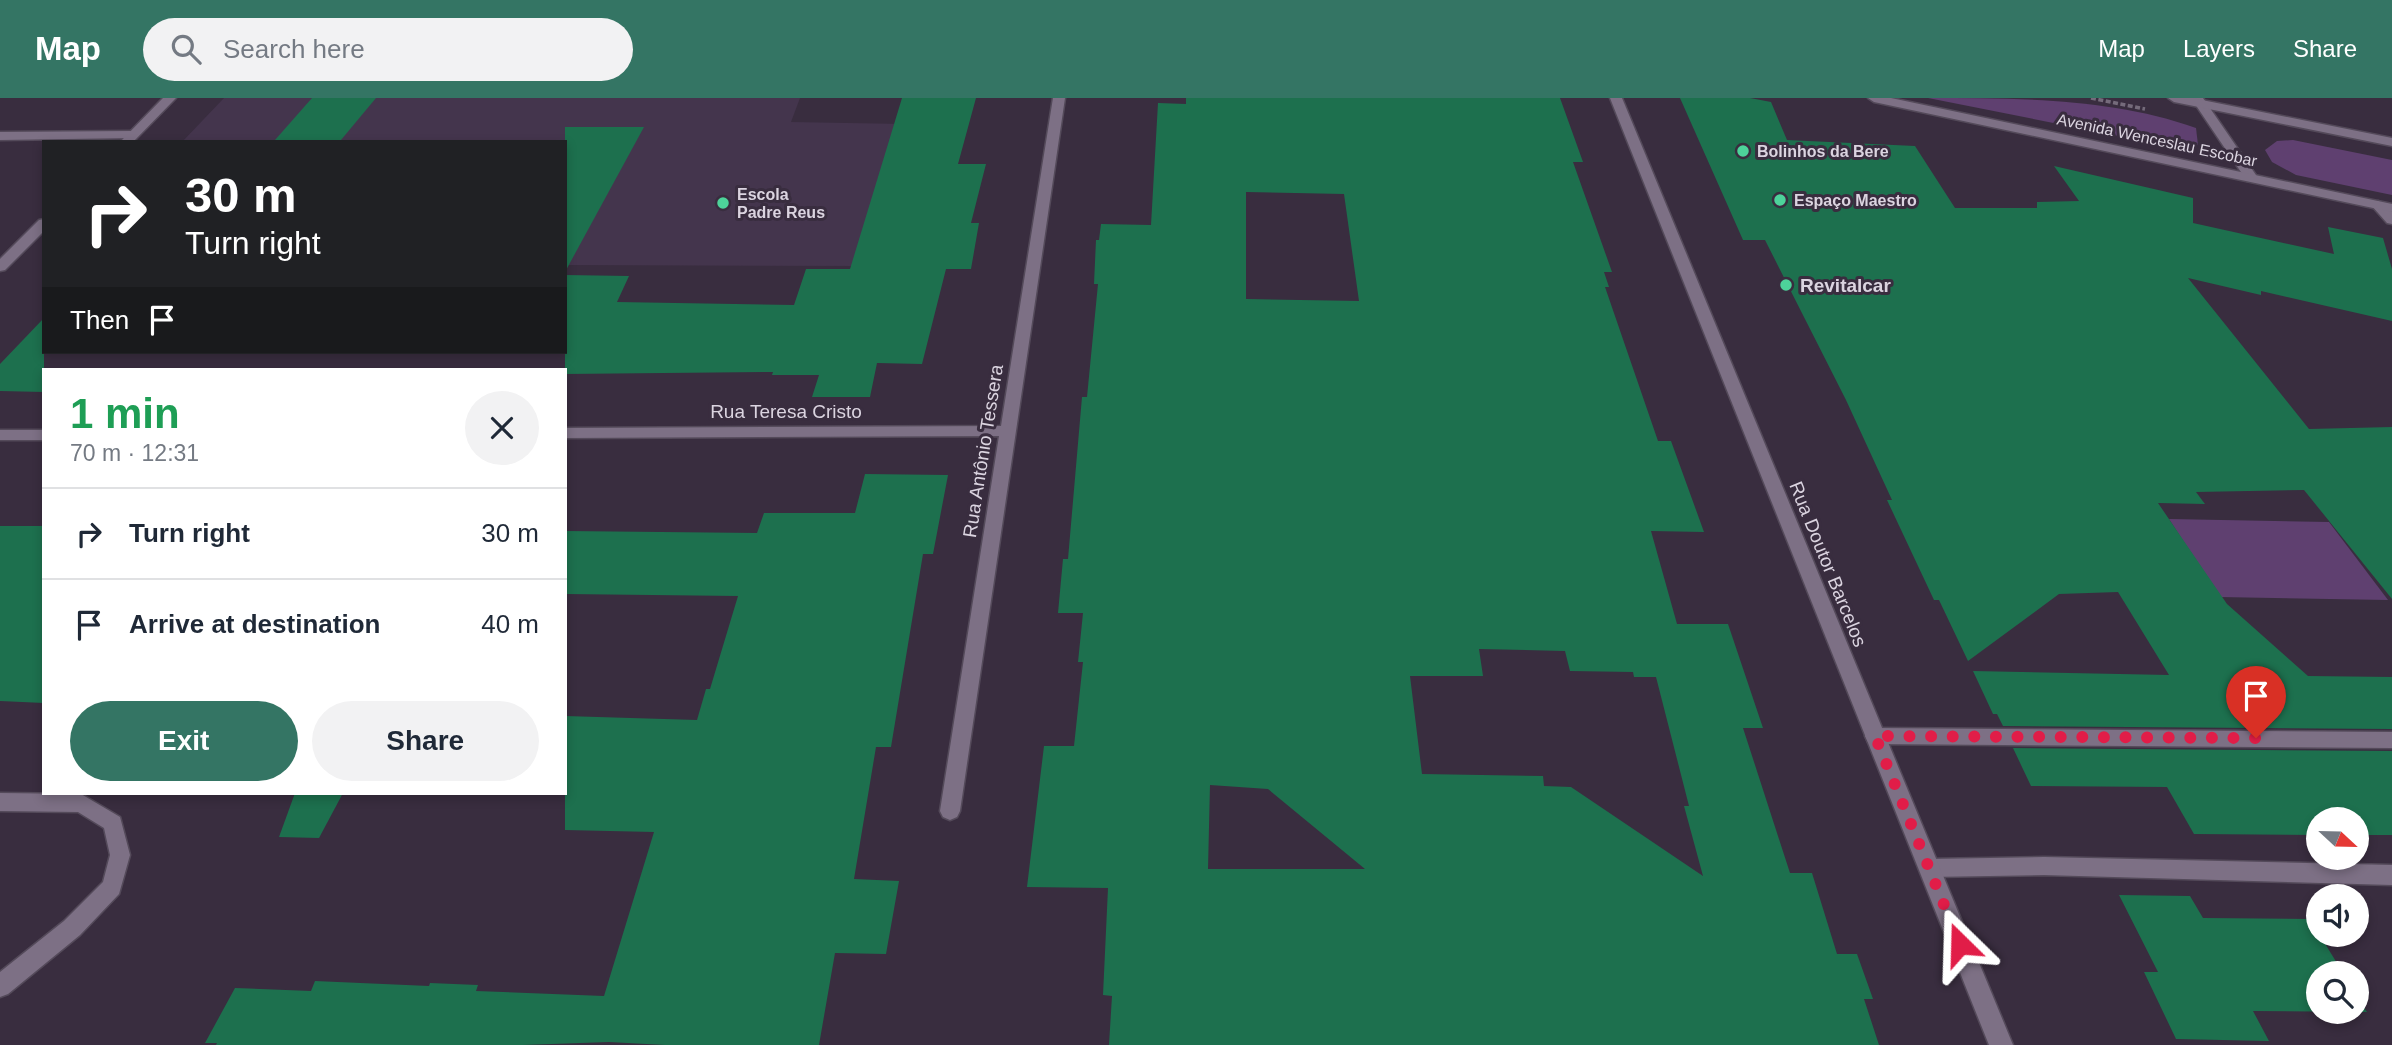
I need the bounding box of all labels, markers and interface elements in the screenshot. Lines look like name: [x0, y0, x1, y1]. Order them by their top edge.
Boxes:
search box: [143, 18, 633, 81]
text: Map: [35, 30, 101, 67]
icon: search: [167, 30, 205, 68]
text: Search here: [223, 34, 365, 64]
text: Map: [2098, 35, 2145, 62]
text: Layers: [2183, 35, 2255, 62]
text: Share: [2293, 35, 2357, 62]
street label: Avenida Wenceslau Escobar: [2055, 110, 2259, 170]
marker: Bolinhos da Bere: [1735, 143, 1751, 159]
place label: Bolinhos da Bere: [1757, 143, 1889, 160]
icon: right: [70, 168, 161, 259]
text: 30 m: [185, 168, 297, 222]
place label: Escola Padre Reus: [737, 186, 825, 221]
marker: Espaço Maestro: [1772, 192, 1788, 208]
place label: Espaço Maestro: [1794, 192, 1917, 209]
marker: Escola Padre Reus: [715, 195, 731, 211]
text: Turn right: [185, 225, 321, 261]
place label: Revitalcar: [1800, 275, 1891, 296]
marker: Revitalcar: [1778, 277, 1794, 293]
icon: arrive: [143, 301, 181, 339]
text: Then: [70, 305, 129, 335]
street label: Rua Antônio Tessera: [959, 363, 1007, 539]
text: 1 min: [70, 390, 180, 437]
button: close: [465, 391, 539, 465]
street label: Rua Teresa Cristo: [710, 401, 862, 422]
text: 70 m · 12:31: [70, 440, 199, 466]
street label: Rua Doutor Barcelos: [1785, 478, 1871, 650]
icon: right: [70, 515, 108, 553]
text: Turn right: [129, 518, 250, 548]
text: 30 m: [481, 518, 539, 548]
icon: arrive: [70, 606, 108, 644]
text: Arrive at destination: [129, 609, 380, 639]
text: 40 m: [481, 609, 539, 639]
pin: [2226, 666, 2286, 738]
icon: arrive: [2237, 677, 2275, 715]
button: Exit: [70, 701, 298, 781]
button: Share: [312, 701, 539, 781]
north arrow: [2306, 807, 2370, 870]
map controls: [2306, 807, 2369, 1024]
button: sound: [2306, 884, 2369, 947]
position arrow: [1923, 907, 1997, 981]
button: search: [2306, 961, 2369, 1024]

